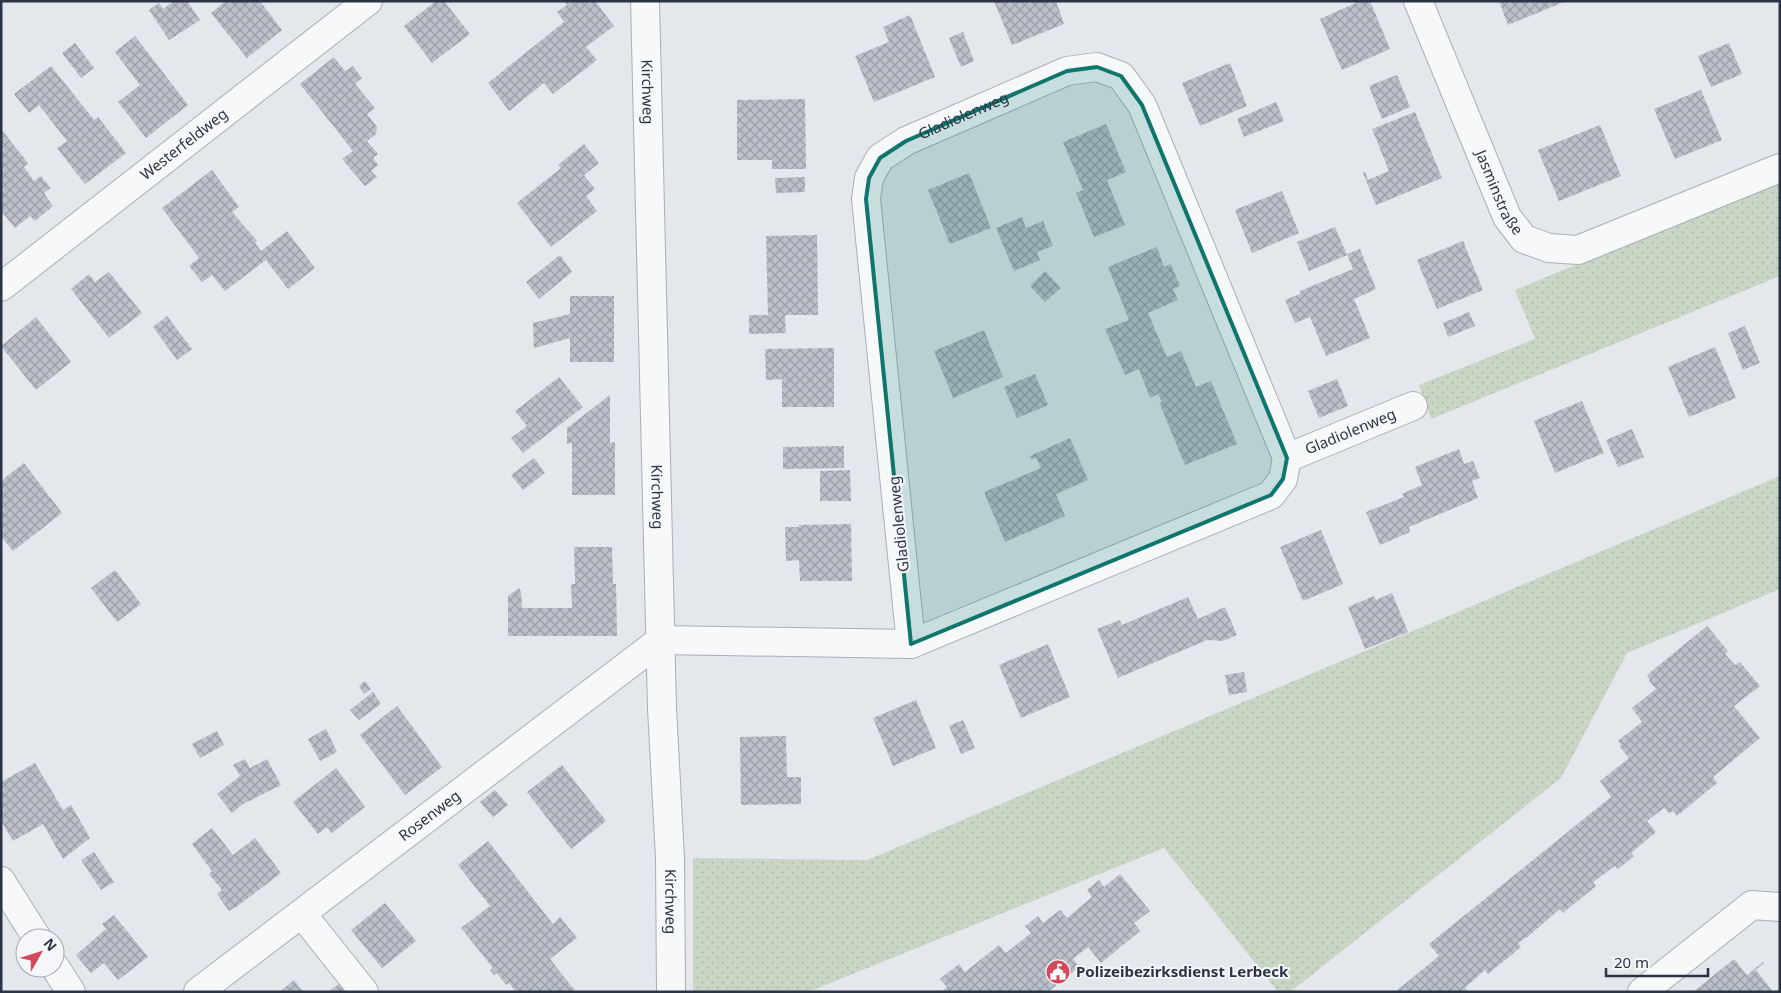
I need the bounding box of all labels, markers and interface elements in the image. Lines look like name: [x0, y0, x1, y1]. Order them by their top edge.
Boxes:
street label: Kirchweg: [637, 59, 659, 125]
street label: Gladiolenweg: [915, 87, 1011, 144]
street label: Westerfeldweg: [136, 103, 231, 184]
street label: Jasminstraße: [1471, 145, 1528, 239]
street label: Gladiolenweg: [1302, 403, 1399, 459]
street label: Kirchweg: [647, 464, 669, 530]
street label: Gladiolenweg: [883, 475, 913, 573]
street label: Rosenweg: [394, 785, 464, 845]
street label: Kirchweg: [661, 869, 682, 934]
north arrow: [15, 928, 65, 978]
text: N: [40, 934, 61, 955]
scale bar: [1606, 946, 1708, 978]
text: 20 m: [1614, 952, 1649, 972]
public building icon: Polizeibezirksdienst Lerbeck: [1045, 959, 1071, 985]
place label: Polizeibezirksdienst Lerbeck: [1076, 961, 1289, 981]

